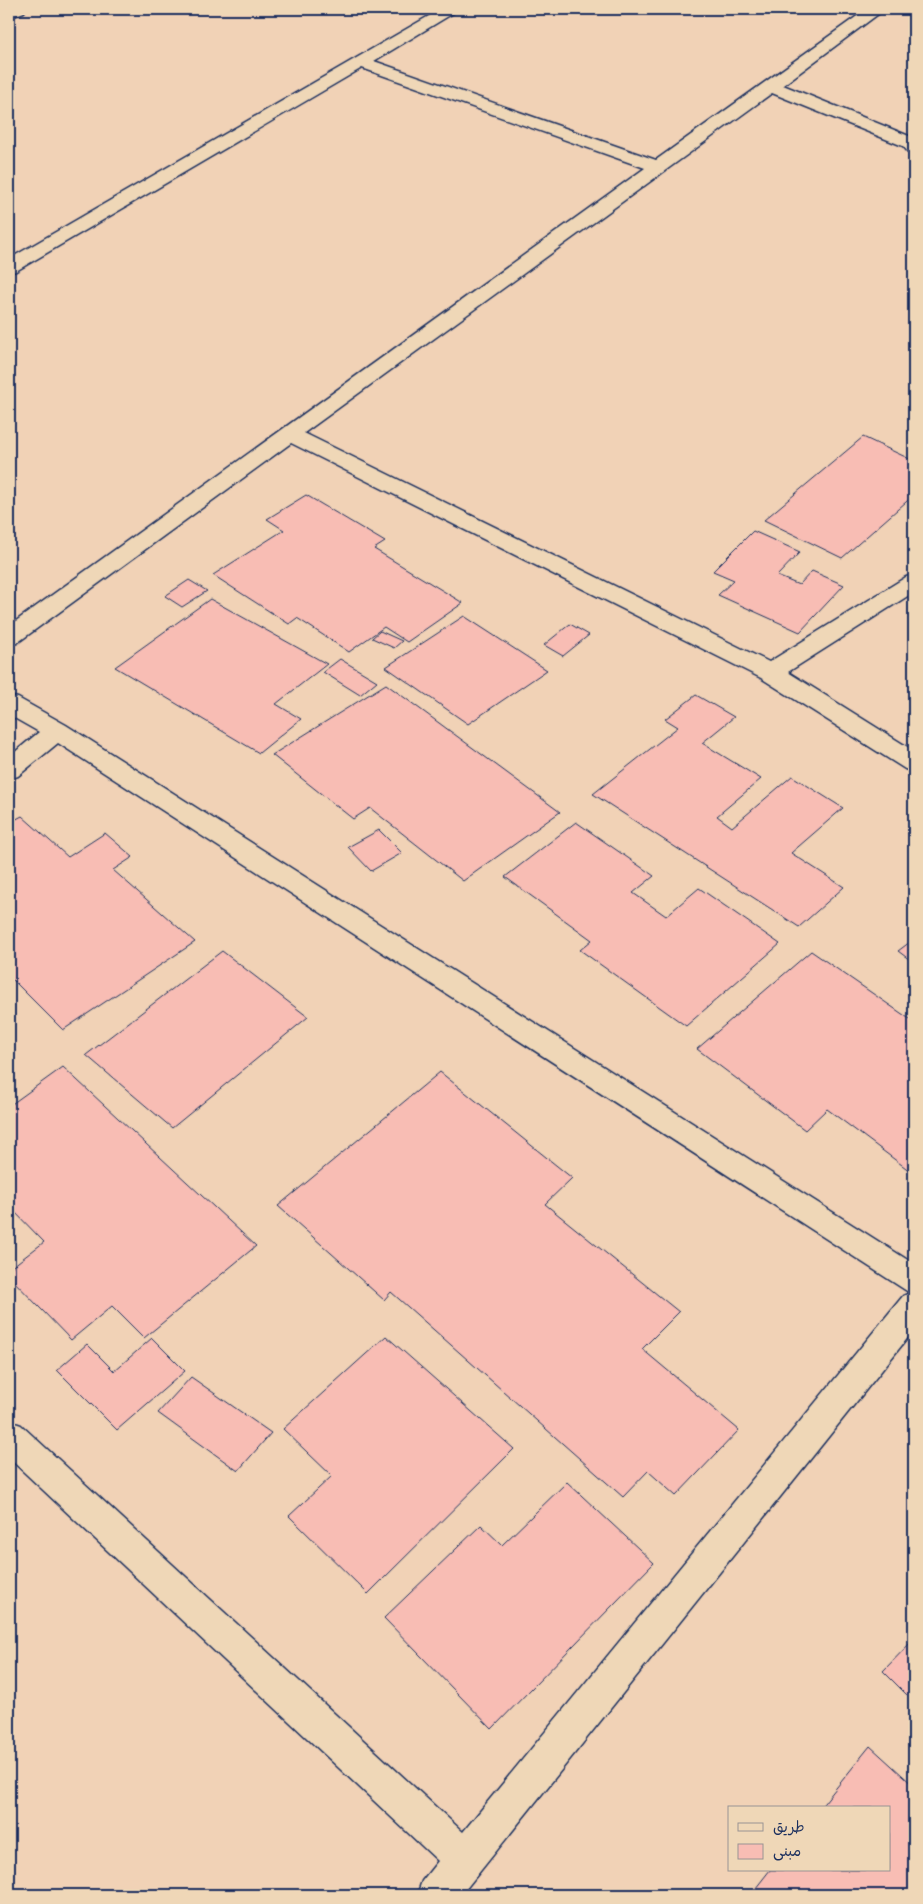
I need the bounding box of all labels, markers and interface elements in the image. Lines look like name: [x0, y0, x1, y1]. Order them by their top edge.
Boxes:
legend: [728, 1806, 890, 1872]
text: طريق: [773, 1816, 805, 1837]
text: مبنى: [773, 1840, 801, 1861]

